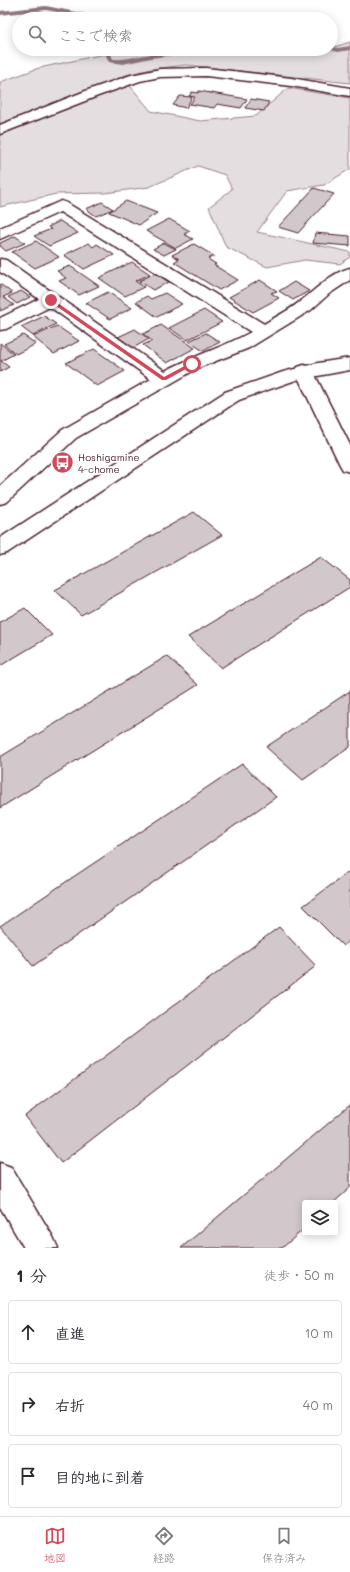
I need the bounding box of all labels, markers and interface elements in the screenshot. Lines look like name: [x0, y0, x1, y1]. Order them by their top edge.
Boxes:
search box: [12, 12, 338, 56]
icon: search: [26, 23, 48, 45]
text: ここで検索: [58, 25, 133, 45]
route end: [42, 291, 60, 309]
route start: [183, 355, 201, 373]
bus stop icon: Hoshigamine 4-chome: [50, 450, 76, 476]
place label: Hoshigamine 4-chome: [78, 450, 139, 476]
map controls: [302, 1200, 338, 1236]
button: layers: [302, 1200, 338, 1236]
text: 1 分: [16, 1264, 47, 1286]
text: 徒歩 · 50 m: [264, 1266, 334, 1283]
icon: ahead: [17, 1321, 39, 1343]
text: 直進: [55, 1323, 85, 1343]
text: 10 m: [305, 1324, 333, 1341]
icon: right: [17, 1393, 39, 1415]
text: 右折: [55, 1395, 85, 1415]
text: 40 m: [303, 1396, 333, 1413]
icon: arrive: [17, 1465, 39, 1487]
text: 目的地に到着: [55, 1467, 145, 1487]
tab: 地図: [44, 1525, 66, 1565]
tab: 経路: [153, 1525, 175, 1565]
tab: 保存済み: [262, 1525, 306, 1565]

